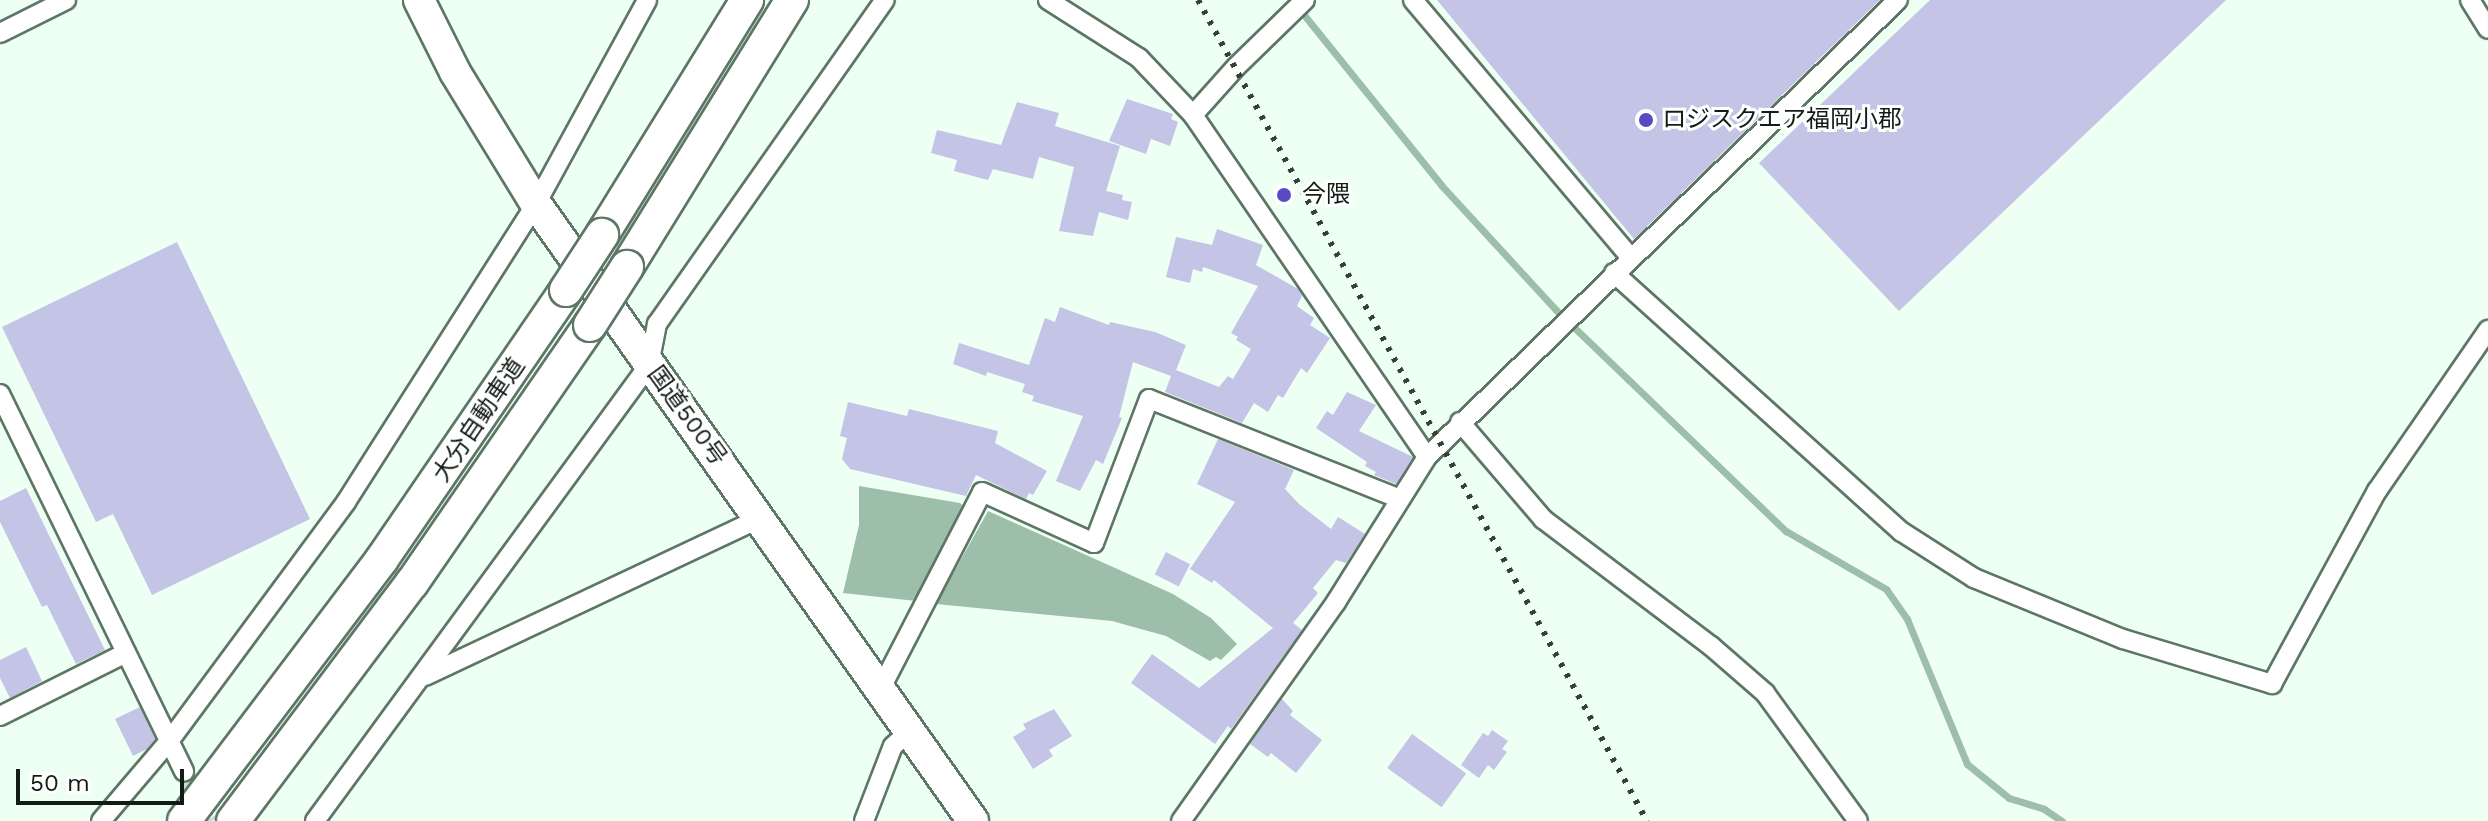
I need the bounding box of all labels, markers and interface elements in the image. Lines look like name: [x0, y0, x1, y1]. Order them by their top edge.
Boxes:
place label: ロジスクエア福岡小郡: [1662, 106, 1902, 134]
marker: ロジスクエア福岡小郡: [1637, 111, 1655, 129]
place label: 今隈: [1302, 181, 1350, 209]
marker: 今隈: [1273, 184, 1295, 206]
street label: 大分自動車道: [427, 352, 531, 488]
street label: 国道500号: [641, 361, 733, 471]
scale bar: [20, 753, 188, 803]
text: 50 m: [30, 769, 90, 797]

